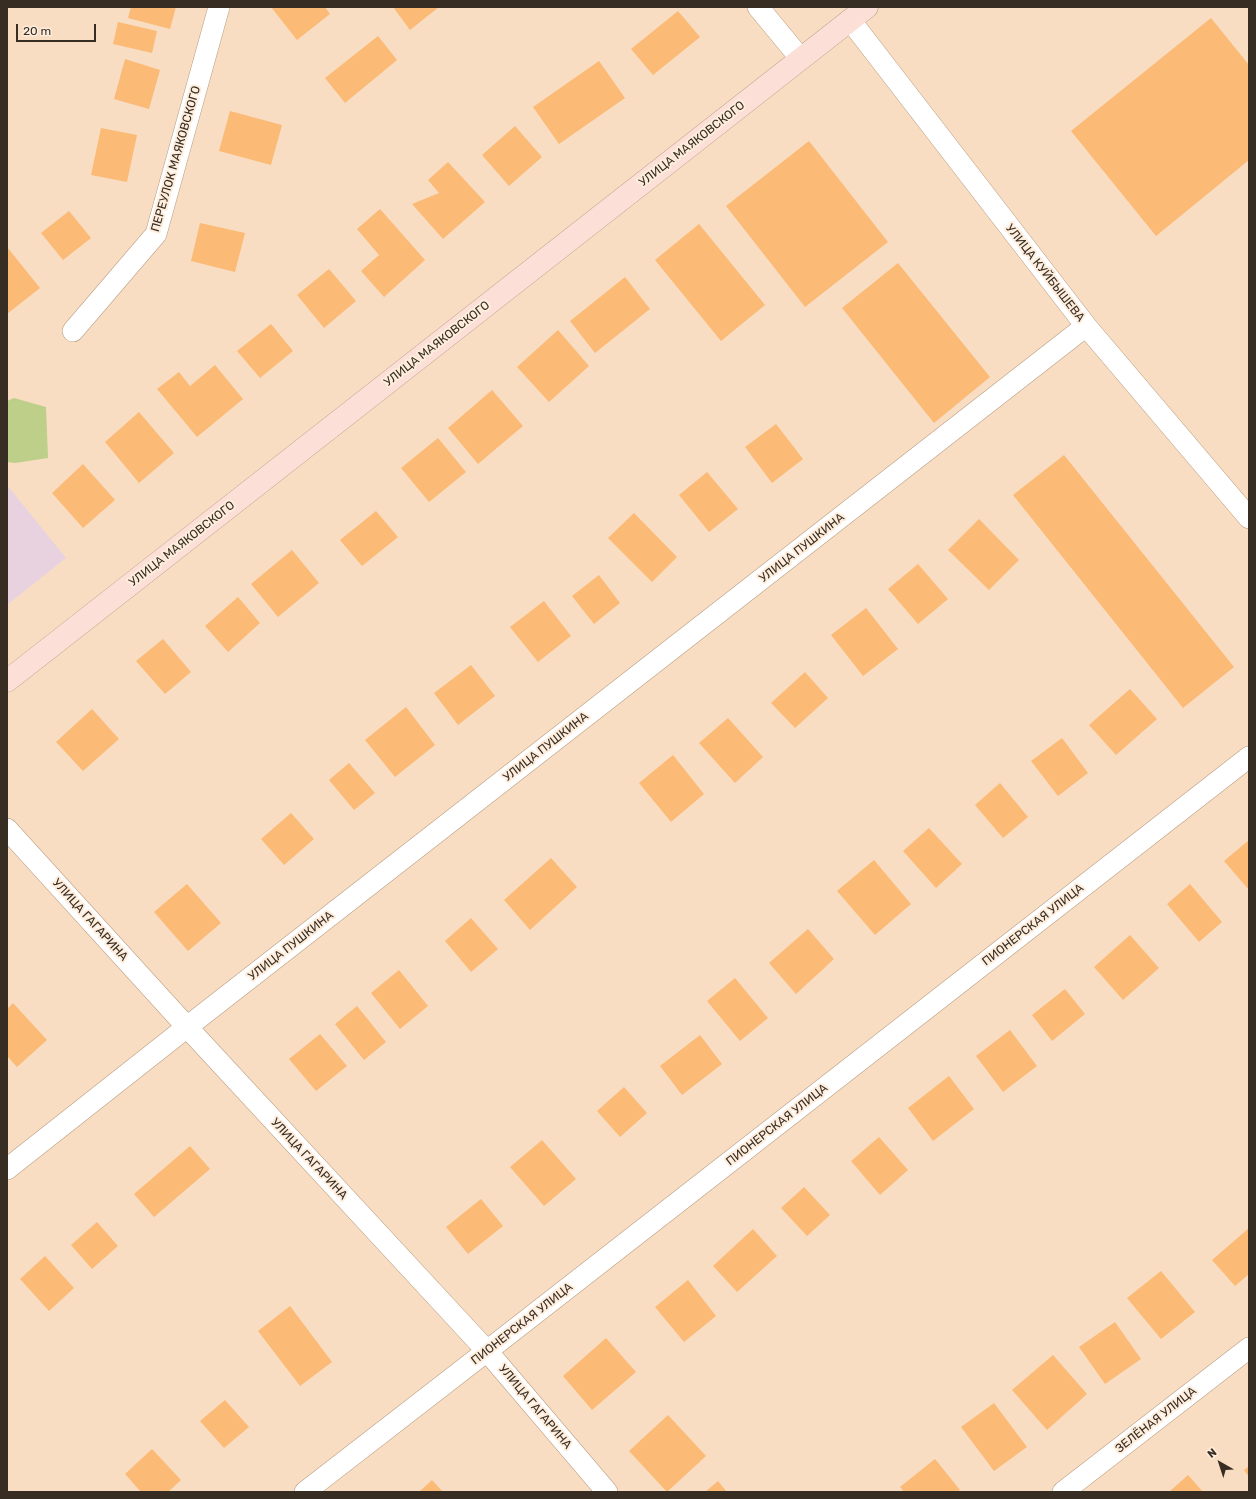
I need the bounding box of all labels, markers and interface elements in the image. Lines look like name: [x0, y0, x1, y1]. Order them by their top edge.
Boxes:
scale bar: [18, 16, 98, 42]
text: 20 m: [23, 24, 51, 38]
street label: ПЕРЕУЛОК МАЯКОВСКОГО: [148, 84, 204, 234]
street label: УЛИЦА МАЯКОВСКОГО: [636, 98, 748, 190]
street label: УЛИЦА КУЙБЫШЕВА: [1002, 221, 1088, 325]
street label: УЛИЦА МАЯКОВСКОГО: [381, 298, 493, 390]
street label: УЛИЦА МАЯКОВСКОГО: [126, 498, 238, 590]
street label: УЛИЦА ПУШКИНА: [757, 510, 847, 586]
street label: УЛИЦА ПУШКИНА: [501, 709, 591, 785]
street label: УЛИЦА ГАГАРИНА: [49, 876, 131, 964]
street label: ПИОНЕРСКАЯ УЛИЦА: [979, 881, 1087, 969]
street label: УЛИЦА ПУШКИНА: [246, 908, 336, 984]
street label: ПИОНЕРСКАЯ УЛИЦА: [723, 1081, 831, 1169]
street label: УЛИЦА ГАГАРИНА: [268, 1115, 350, 1203]
street label: ПИОНЕРСКАЯ УЛИЦА: [468, 1280, 576, 1368]
street label: УЛИЦА ГАГАРИНА: [496, 1362, 574, 1452]
street label: ЗЕЛЁНАЯ УЛИЦА: [1113, 1384, 1199, 1456]
north arrow: [1200, 1443, 1240, 1483]
text: N: [1205, 1446, 1219, 1461]

